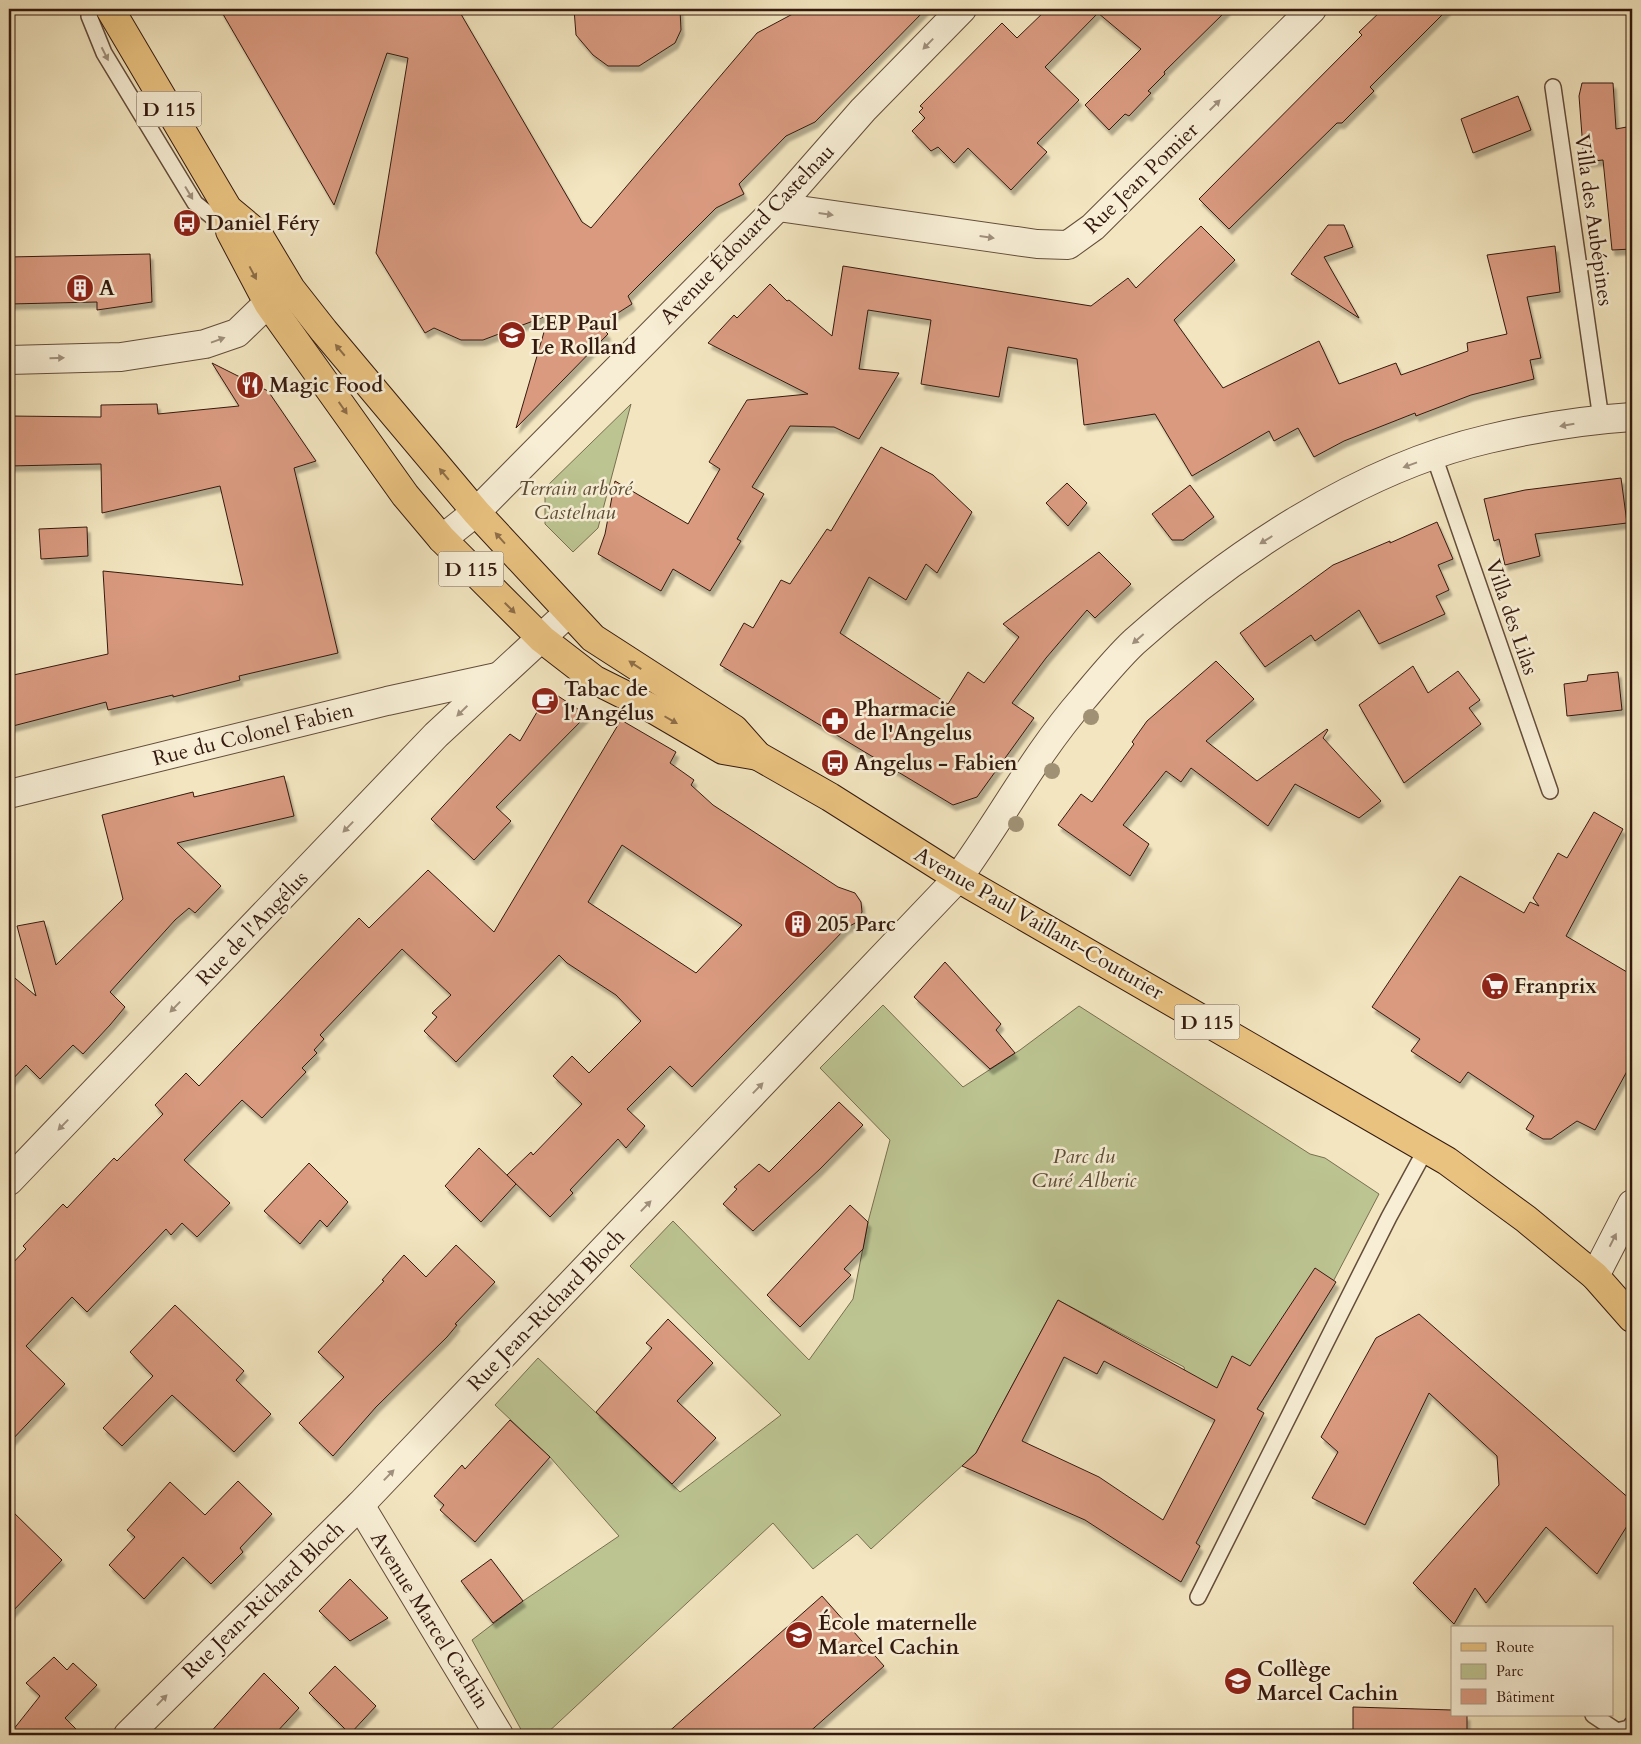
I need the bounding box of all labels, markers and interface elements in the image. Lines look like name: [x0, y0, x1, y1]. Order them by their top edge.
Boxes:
one-way arrow: [922, 37, 934, 49]
one-way arrow: [101, 47, 109, 62]
road number: D 115: [136, 92, 202, 126]
one-way arrow: [1209, 99, 1221, 111]
street label: Rue Jean Pomier: [1078, 116, 1205, 241]
street label: Villa des Aubépines: [1567, 132, 1620, 308]
street label: Avenue Édouard Castelnau: [653, 138, 841, 331]
one-way arrow: [184, 187, 194, 200]
bus stop icon: Daniel Féry: [172, 208, 202, 238]
place label: Daniel Féry: [206, 209, 320, 238]
one-way arrow: [819, 211, 835, 219]
one-way arrow: [979, 233, 995, 241]
one-way arrow: [249, 266, 257, 281]
building icon: A: [65, 273, 95, 303]
place label: A: [99, 274, 115, 303]
place label: LEP Paul Le Rolland: [531, 309, 636, 362]
school or university icon: LEP Paul Le Rolland: [497, 320, 527, 350]
one-way arrow: [211, 336, 226, 344]
one-way arrow: [334, 344, 346, 356]
one-way arrow: [50, 354, 66, 362]
restaurant icon: Magic Food: [235, 370, 265, 400]
place label: Magic Food: [269, 371, 383, 400]
one-way arrow: [338, 401, 348, 415]
one-way arrow: [1558, 422, 1574, 430]
one-way arrow: [1402, 462, 1417, 469]
one-way arrow: [439, 468, 450, 481]
park label: Terrain arboré Castelnau: [518, 474, 634, 527]
one-way arrow: [494, 533, 506, 545]
one-way arrow: [1259, 535, 1273, 545]
road number: D 115: [438, 552, 504, 586]
street label: Villa des Lilas: [1478, 556, 1545, 679]
one-way arrow: [504, 601, 516, 613]
one-way arrow: [1131, 634, 1144, 645]
one-way arrow: [629, 661, 642, 670]
place label: Tabac de l'Angélus: [564, 675, 654, 728]
cafe icon: Tabac de l'Angélus: [530, 686, 560, 716]
place label: Pharmacie de l'Angelus: [854, 695, 972, 748]
street label: Rue du Colonel Fabien: [150, 696, 357, 773]
one-way arrow: [456, 705, 468, 717]
pharmacy icon: Pharmacie de l'Angelus: [820, 706, 850, 736]
one-way arrow: [665, 716, 678, 725]
bus stop icon: Angelus - Fabien: [820, 748, 850, 778]
place label: Angelus - Fabien: [854, 749, 1018, 778]
one-way arrow: [343, 821, 355, 833]
street label: Avenue Paul Vaillant-Couturier: [909, 840, 1169, 1007]
street label: Rue de l'Angélus: [190, 864, 315, 992]
building icon: 205 Parc: [783, 909, 813, 939]
place label: 205 Parc: [817, 910, 896, 939]
supermarket icon: Franprix: [1480, 971, 1510, 1001]
place label: Franprix: [1514, 972, 1597, 1001]
one-way arrow: [169, 1001, 181, 1013]
road number: D 115: [1174, 1004, 1240, 1040]
one-way arrow: [752, 1082, 764, 1094]
one-way arrow: [57, 1118, 69, 1130]
park label: Parc du Curé Alberic: [1032, 1142, 1136, 1195]
one-way arrow: [640, 1200, 652, 1212]
street label: Rue Jean-Richard Bloch: [461, 1222, 632, 1398]
one-way arrow: [1609, 1233, 1617, 1247]
one-way arrow: [383, 1469, 395, 1481]
street label: Rue Jean-Richard Bloch: [176, 1515, 351, 1686]
street label: Avenue Marcel Cachin: [363, 1526, 496, 1715]
place label: École maternelle Marcel Cachin: [818, 1609, 978, 1662]
school or university icon: École maternelle Marcel Cachin: [784, 1620, 814, 1650]
legend: [1451, 1626, 1614, 1716]
text: Route: [1496, 1637, 1534, 1657]
place label: Collège Marcel Cachin: [1257, 1655, 1399, 1708]
text: Parc: [1496, 1661, 1524, 1681]
school or university icon: Collège Marcel Cachin: [1223, 1666, 1253, 1696]
text: Bâtiment: [1496, 1687, 1555, 1707]
one-way arrow: [155, 1695, 167, 1707]

